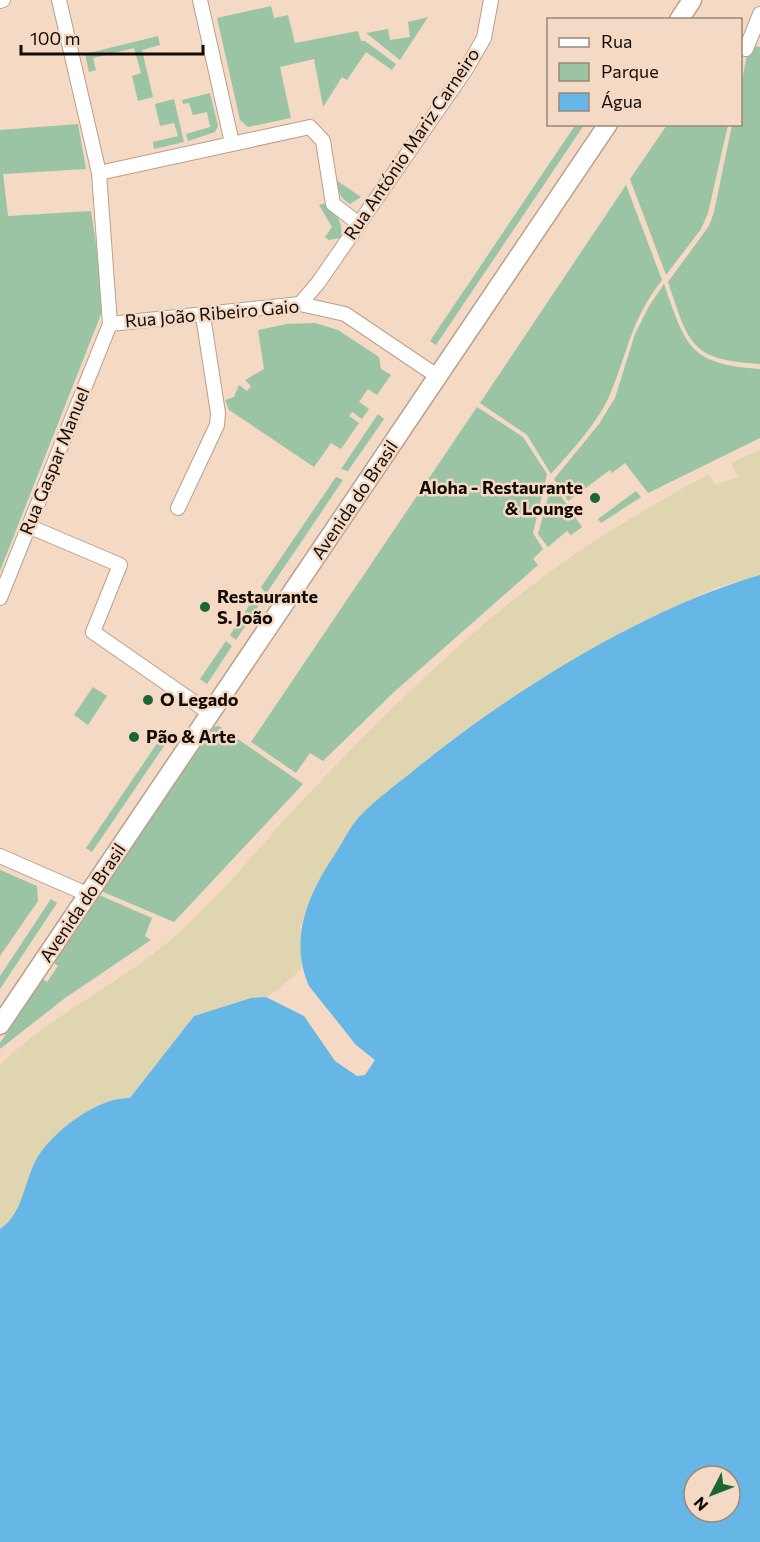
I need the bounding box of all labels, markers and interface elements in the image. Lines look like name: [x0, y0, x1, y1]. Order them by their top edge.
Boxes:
scale bar: [21, 18, 202, 56]
legend: [547, 18, 742, 126]
text: 100 m: [30, 27, 80, 49]
text: Rua: [601, 30, 632, 52]
street label: Rua António Mariz Carneiro: [339, 43, 484, 243]
text: Parque: [601, 60, 659, 82]
text: Água: [601, 90, 642, 112]
street label: Rua João Ribeiro Gaio: [124, 294, 300, 332]
street label: Rua Gaspar Manuel: [14, 384, 94, 538]
street label: Avenida do Brasil: [306, 436, 402, 563]
place label: Aloha - Restaurante & Lounge: [419, 476, 583, 519]
marker: Aloha - Restaurante & Lounge: [588, 491, 602, 505]
place label: Restaurante S. João: [217, 585, 318, 628]
marker: Restaurante S. João: [198, 600, 212, 614]
place label: O Legado: [160, 688, 239, 710]
marker: O Legado: [141, 693, 155, 707]
place label: Pão & Arte: [146, 725, 236, 747]
marker: Pão & Arte: [127, 730, 141, 744]
street label: Avenida do Brasil: [34, 839, 130, 966]
north arrow: [682, 1464, 742, 1524]
text: N: [689, 1494, 712, 1515]

